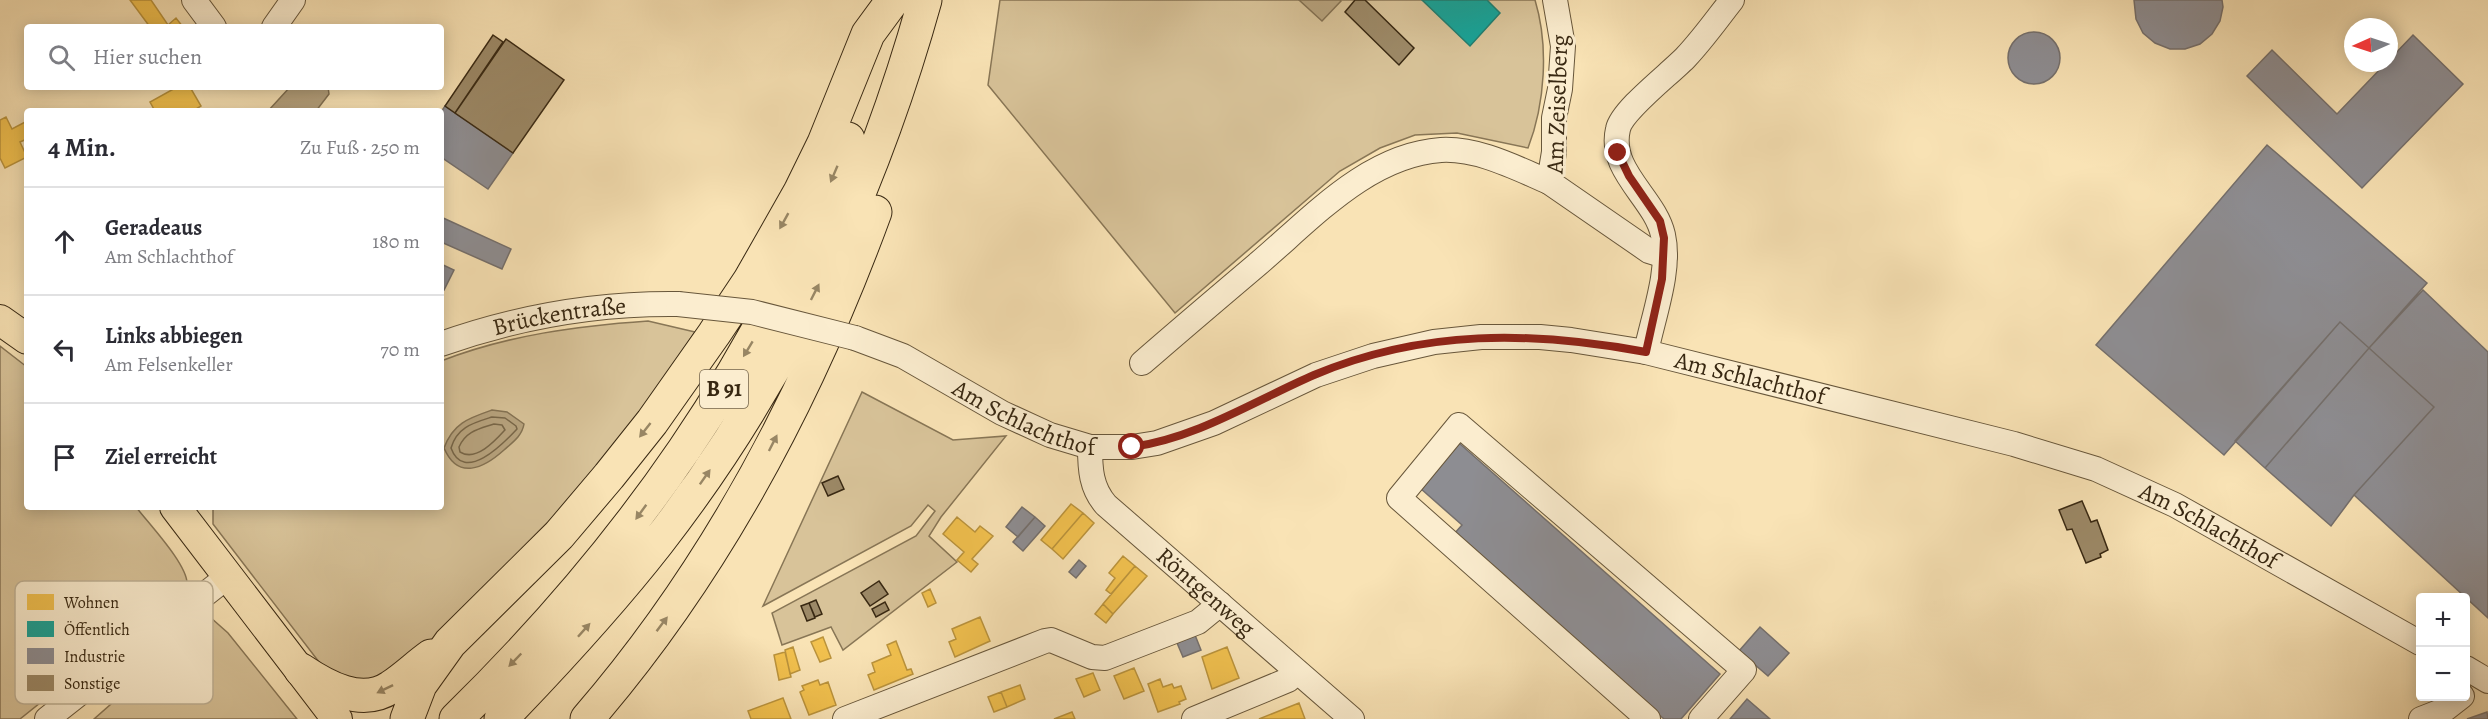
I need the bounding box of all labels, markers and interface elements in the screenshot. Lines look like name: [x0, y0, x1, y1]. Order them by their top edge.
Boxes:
north arrow: [2344, 18, 2398, 72]
search box: [24, 24, 444, 90]
street label: Am Zeiselberg: [1539, 34, 1575, 175]
icon: search: [45, 41, 78, 74]
text: Hier suchen: [93, 42, 202, 72]
text: 4 Min.: [48, 130, 116, 165]
text: Zu Fuß · 250 m: [300, 134, 420, 161]
route end: [1604, 139, 1630, 165]
one-way arrow: [829, 166, 839, 184]
text: Geradeaus: [105, 213, 202, 243]
one-way arrow: [779, 213, 789, 230]
icon: ahead: [48, 225, 81, 258]
text: 180 m: [372, 228, 420, 255]
text: Am Schlachthof: [105, 243, 233, 270]
one-way arrow: [810, 283, 820, 300]
street label: Brückentraße: [489, 289, 627, 343]
text: Links abbiegen: [105, 321, 243, 351]
icon: left: [48, 333, 81, 366]
text: 70 m: [380, 336, 420, 363]
one-way arrow: [743, 341, 753, 358]
street label: Am Schlachthof: [1671, 344, 1832, 413]
text: Am Felsenkeller: [105, 351, 233, 378]
road number: B 91: [700, 370, 748, 408]
street label: Am Schlachthof: [946, 371, 1098, 463]
one-way arrow: [640, 423, 652, 438]
route start: [1118, 433, 1144, 459]
one-way arrow: [768, 434, 778, 451]
icon: arrive: [48, 441, 81, 474]
text: Ziel erreicht: [105, 442, 217, 472]
one-way arrow: [699, 470, 711, 486]
street label: Am Schlachthof: [2133, 474, 2287, 578]
one-way arrow: [635, 504, 647, 520]
street label: Röntgenweg: [1149, 540, 1262, 644]
legend: [15, 581, 213, 704]
text: Wohnen: [63, 592, 119, 614]
map controls: [2416, 593, 2470, 701]
button: +: [2416, 593, 2470, 647]
one-way arrow: [656, 616, 668, 632]
text: Öffentlich: [64, 619, 130, 641]
one-way arrow: [577, 623, 590, 638]
text: Industrie: [64, 646, 125, 668]
button: −: [2416, 647, 2470, 701]
one-way arrow: [508, 653, 522, 667]
text: Sonstige: [64, 673, 120, 695]
one-way arrow: [377, 684, 394, 693]

